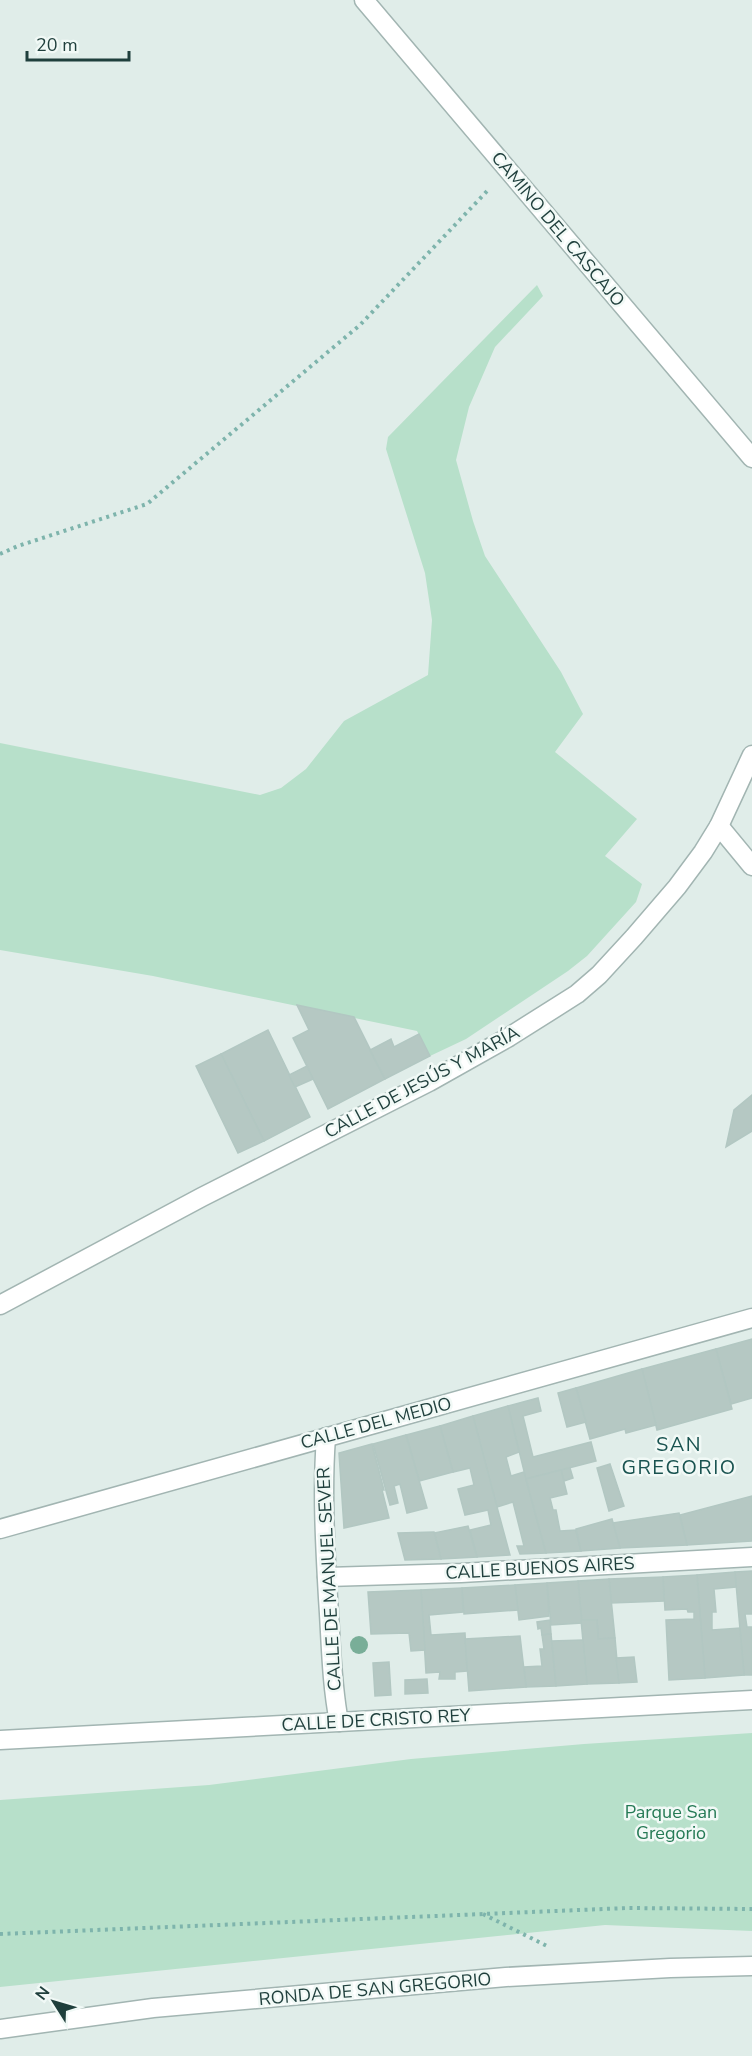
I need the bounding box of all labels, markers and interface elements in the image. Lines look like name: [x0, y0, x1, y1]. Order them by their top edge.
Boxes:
scale bar: [27, 24, 129, 62]
text: 20 m: [36, 33, 78, 57]
street label: CAMINO DEL CASCAJO: [486, 146, 630, 312]
street label: CALLE DE JESÚS Y MARÍA: [320, 1020, 524, 1144]
street label: CALLE DEL MEDIO: [298, 1391, 454, 1455]
district label: SAN GREGORIO: [621, 1431, 737, 1481]
street label: CALLE DE MANUEL SEVER: [311, 1466, 347, 1692]
street label: CALLE BUENOS AIRES: [445, 1551, 635, 1585]
street label: CALLE DE CRISTO REY: [281, 1703, 471, 1737]
park label: Parque San Gregorio: [625, 1800, 717, 1845]
street label: RONDA DE SAN GREGORIO: [258, 1967, 492, 2011]
north arrow: [24, 1972, 84, 2032]
text: N: [30, 1982, 55, 2005]

